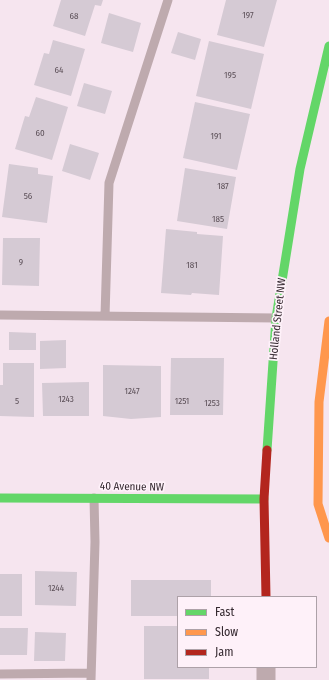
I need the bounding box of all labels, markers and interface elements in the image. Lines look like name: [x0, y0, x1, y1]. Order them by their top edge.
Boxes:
house number: 197: [242, 10, 254, 20]
house number: 68: [70, 11, 78, 21]
house number: 64: [55, 65, 63, 75]
house number: 195: [224, 70, 236, 80]
house number: 60: [35, 128, 45, 138]
house number: 191: [210, 131, 222, 141]
house number: 187: [217, 181, 229, 191]
house number: 56: [24, 191, 32, 201]
house number: 185: [212, 214, 224, 224]
house number: 9: [19, 257, 23, 267]
house number: 181: [186, 260, 198, 270]
street label: Holland Street NW: [267, 277, 289, 361]
house number: 1247: [124, 386, 140, 396]
house number: 1243: [58, 394, 74, 404]
house number: 5: [15, 396, 19, 406]
house number: 1251: [175, 396, 189, 406]
house number: 1253: [204, 398, 220, 408]
street label: 40 Avenue NW: [100, 480, 164, 494]
house number: 1244: [48, 583, 64, 593]
legend: [177, 596, 317, 668]
text: Fast: [215, 605, 234, 619]
text: Slow: [215, 625, 238, 639]
text: Jam: [215, 645, 233, 659]

